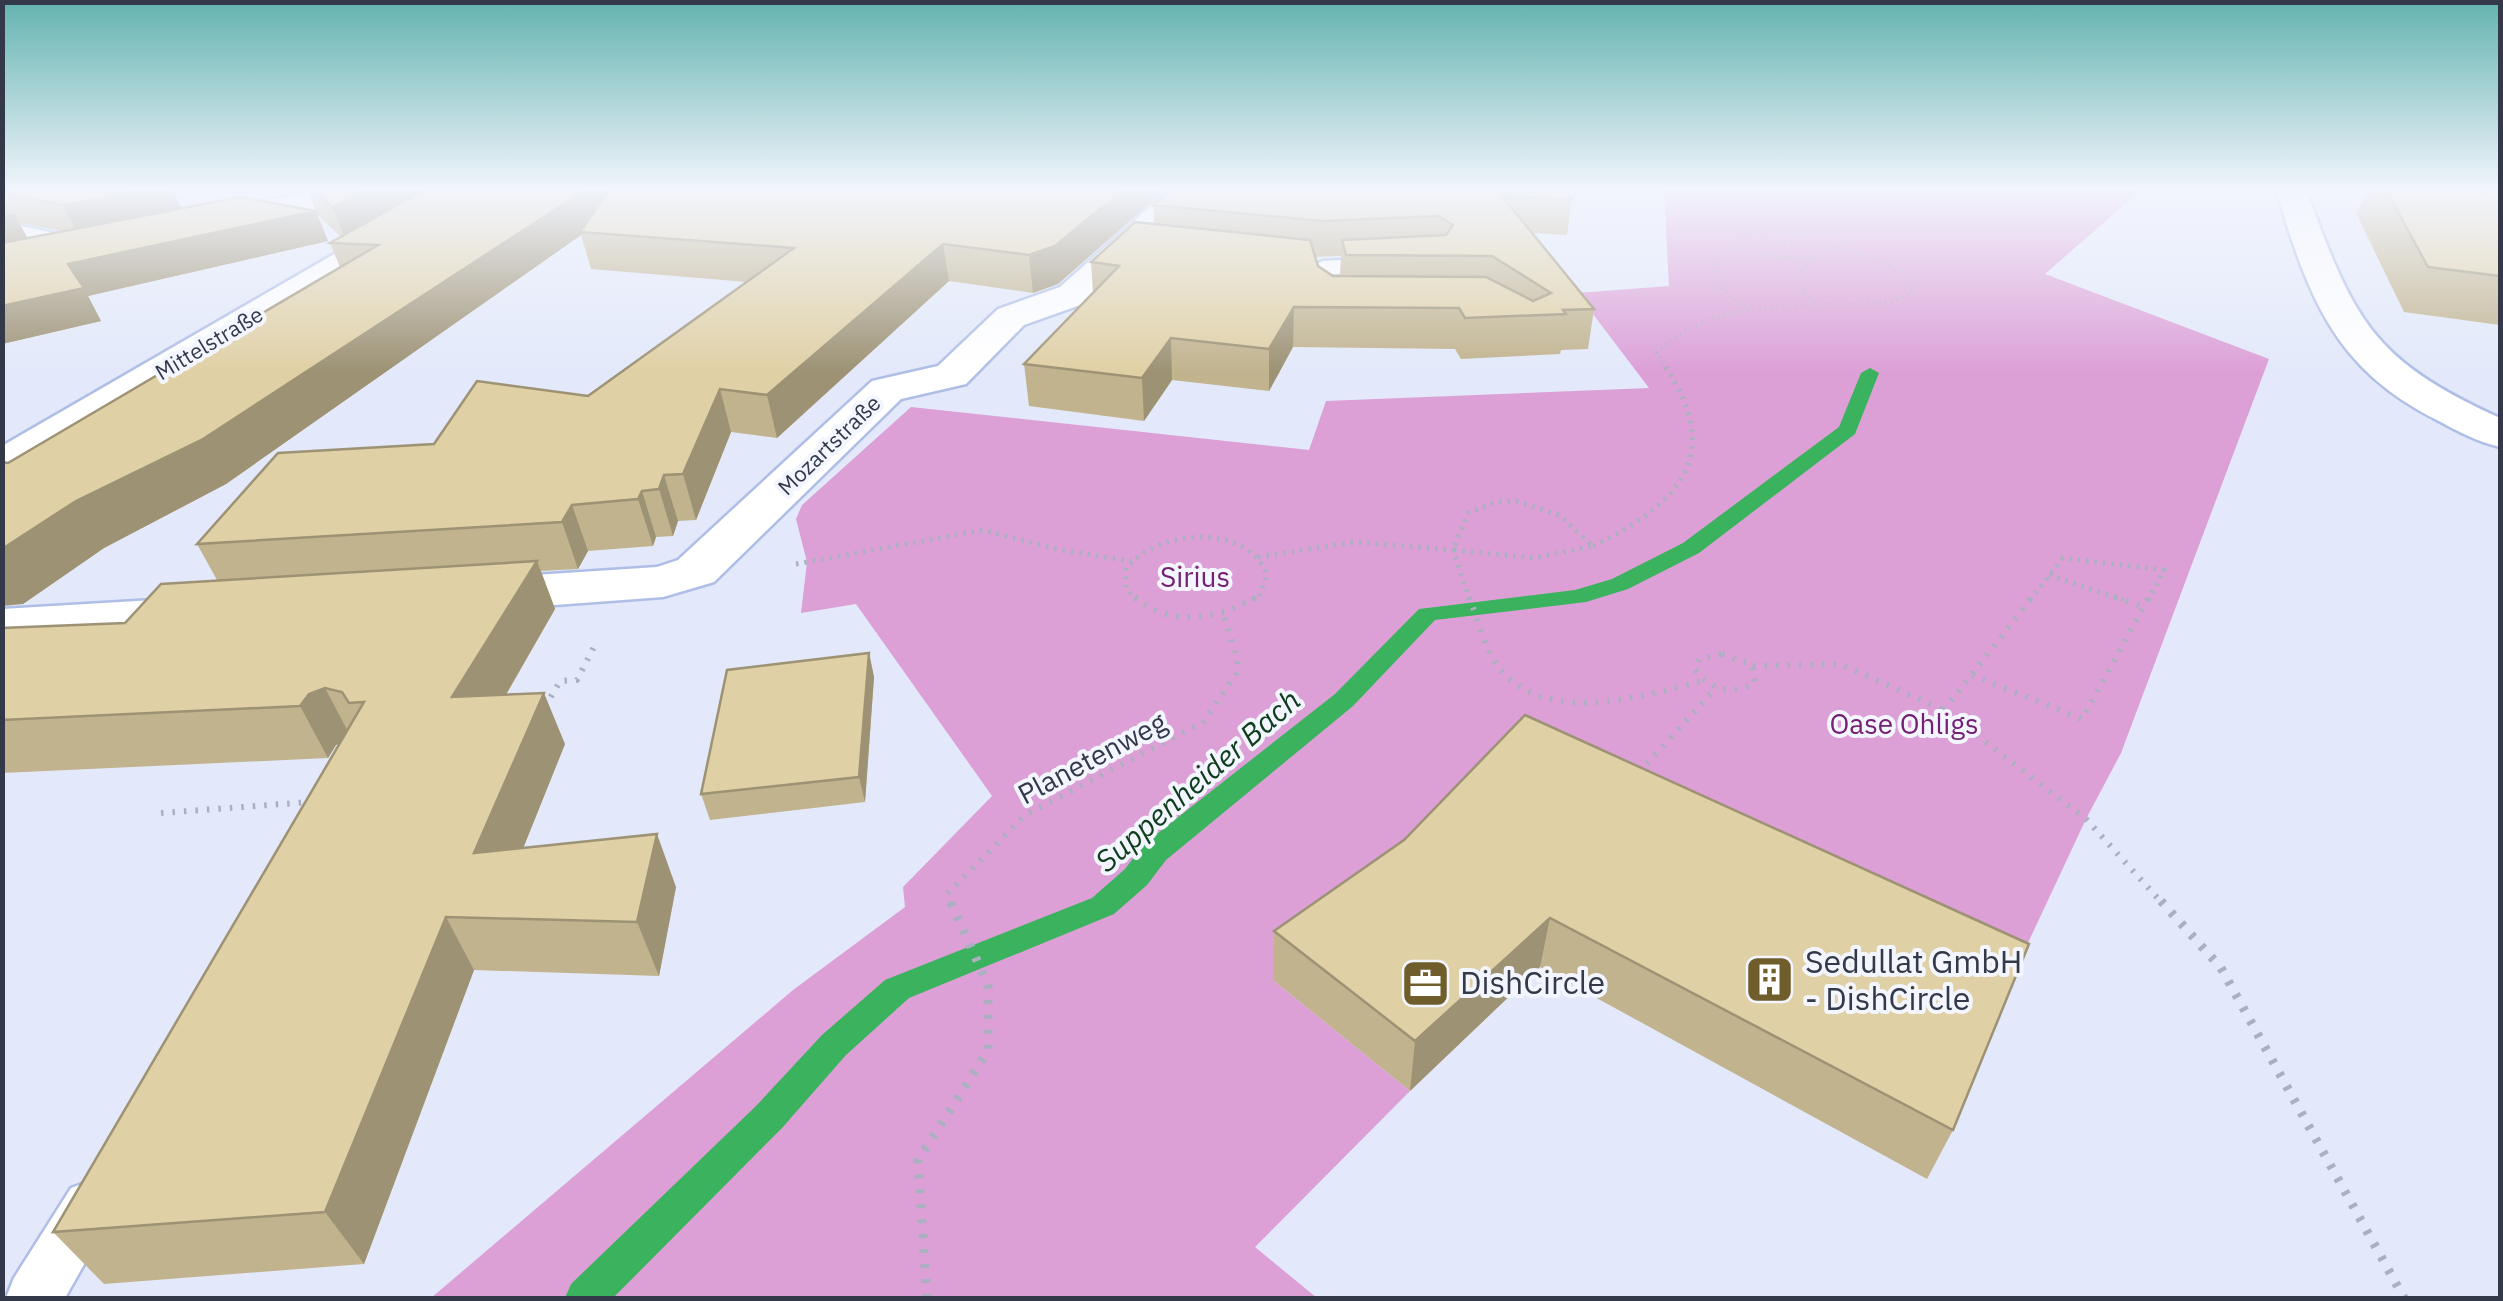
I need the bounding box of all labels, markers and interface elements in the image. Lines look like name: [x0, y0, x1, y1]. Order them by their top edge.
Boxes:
street label: Mittelstraße: [150, 299, 268, 386]
street label: Mozartstraße: [771, 388, 886, 501]
park label: Sirius: [1160, 558, 1230, 595]
water label: Suppenheider Bach: [1086, 680, 1308, 880]
street label: Planetenweg: [1011, 703, 1173, 812]
park label: Oase Ohligs: [1829, 705, 1979, 742]
place label: Sedullat GmbH - DishCircle: [1805, 940, 2022, 1019]
building icon: Sedullat GmbH - DishCircle: [1744, 954, 1796, 1006]
office icon: DishCircle: [1399, 957, 1451, 1009]
place label: DishCircle: [1460, 961, 1605, 1003]

